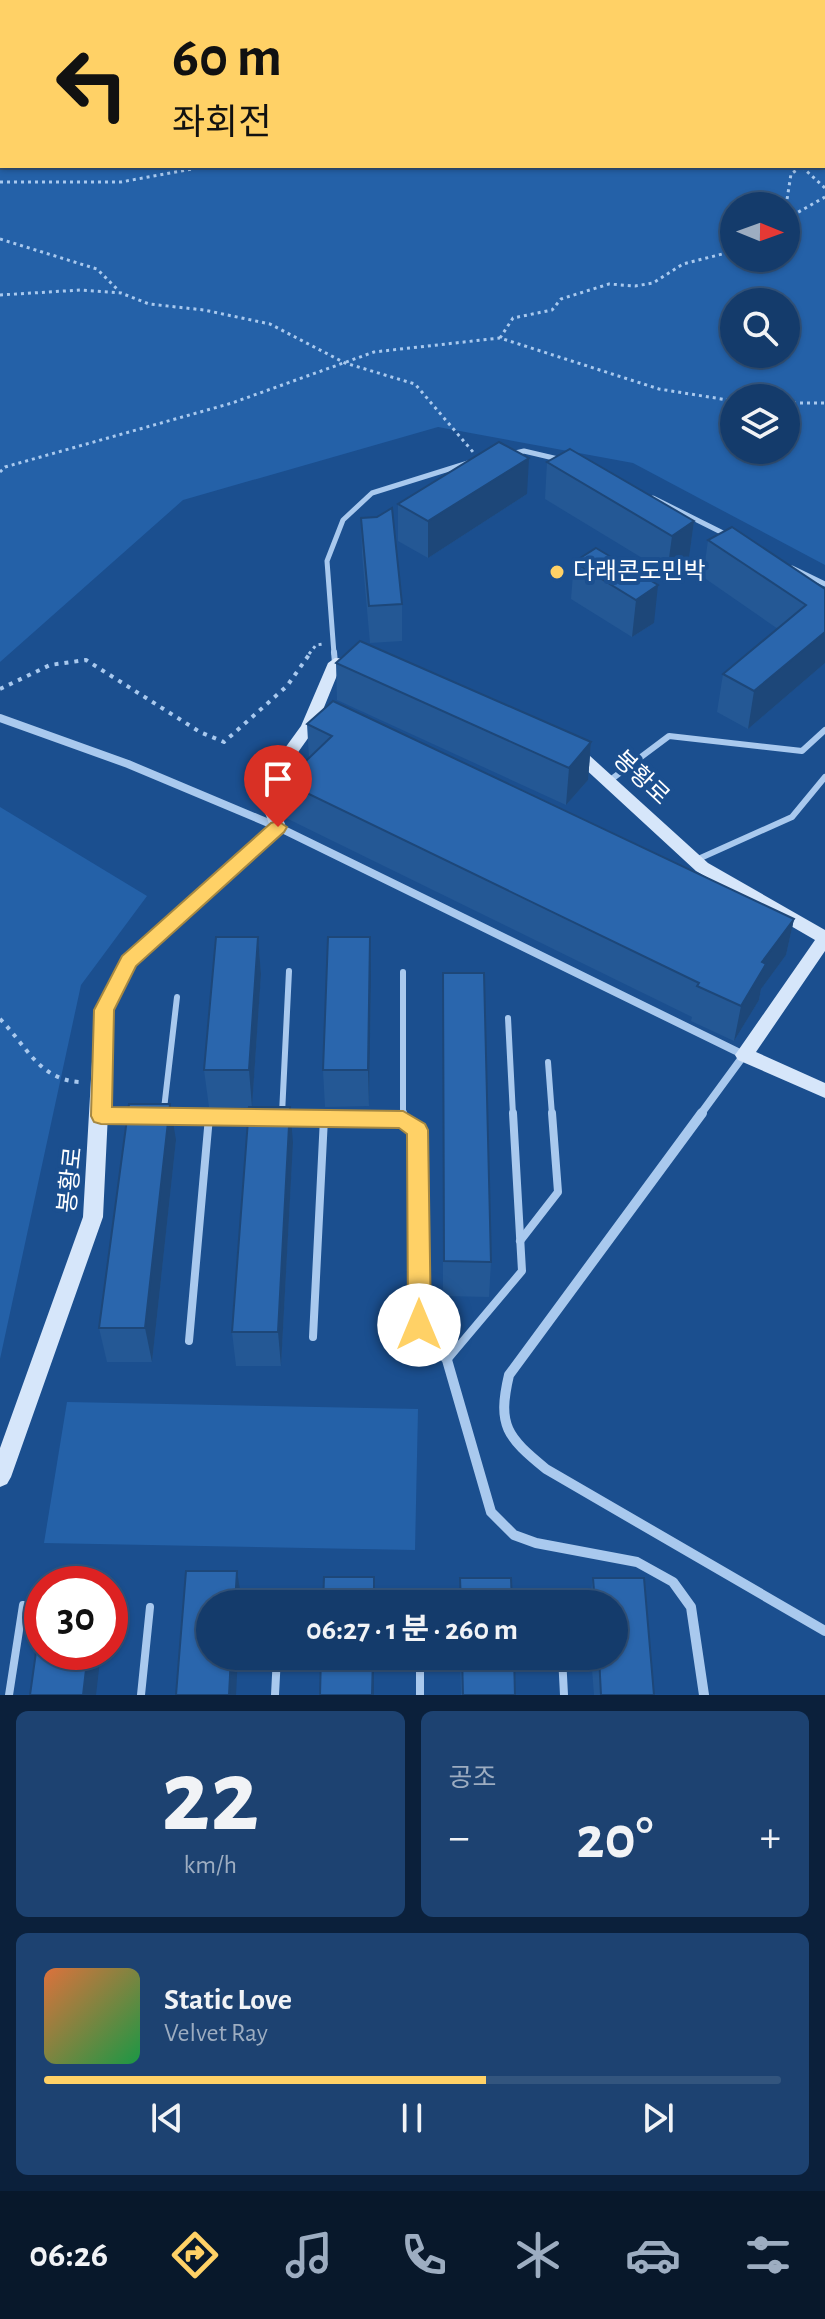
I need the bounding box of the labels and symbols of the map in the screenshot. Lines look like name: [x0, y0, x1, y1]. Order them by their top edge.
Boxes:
north arrow: [720, 192, 800, 272]
place label: 다래콘도민박: [573, 559, 705, 584]
marker: 다래콘도민박: [548, 563, 566, 581]
pin: [244, 745, 312, 827]
street label: 봉황로: [609, 745, 675, 809]
street label: 봉황로: [54, 1146, 86, 1214]
position arrow: [377, 1283, 461, 1367]
speed limit sign: 30: [24, 1566, 128, 1670]

